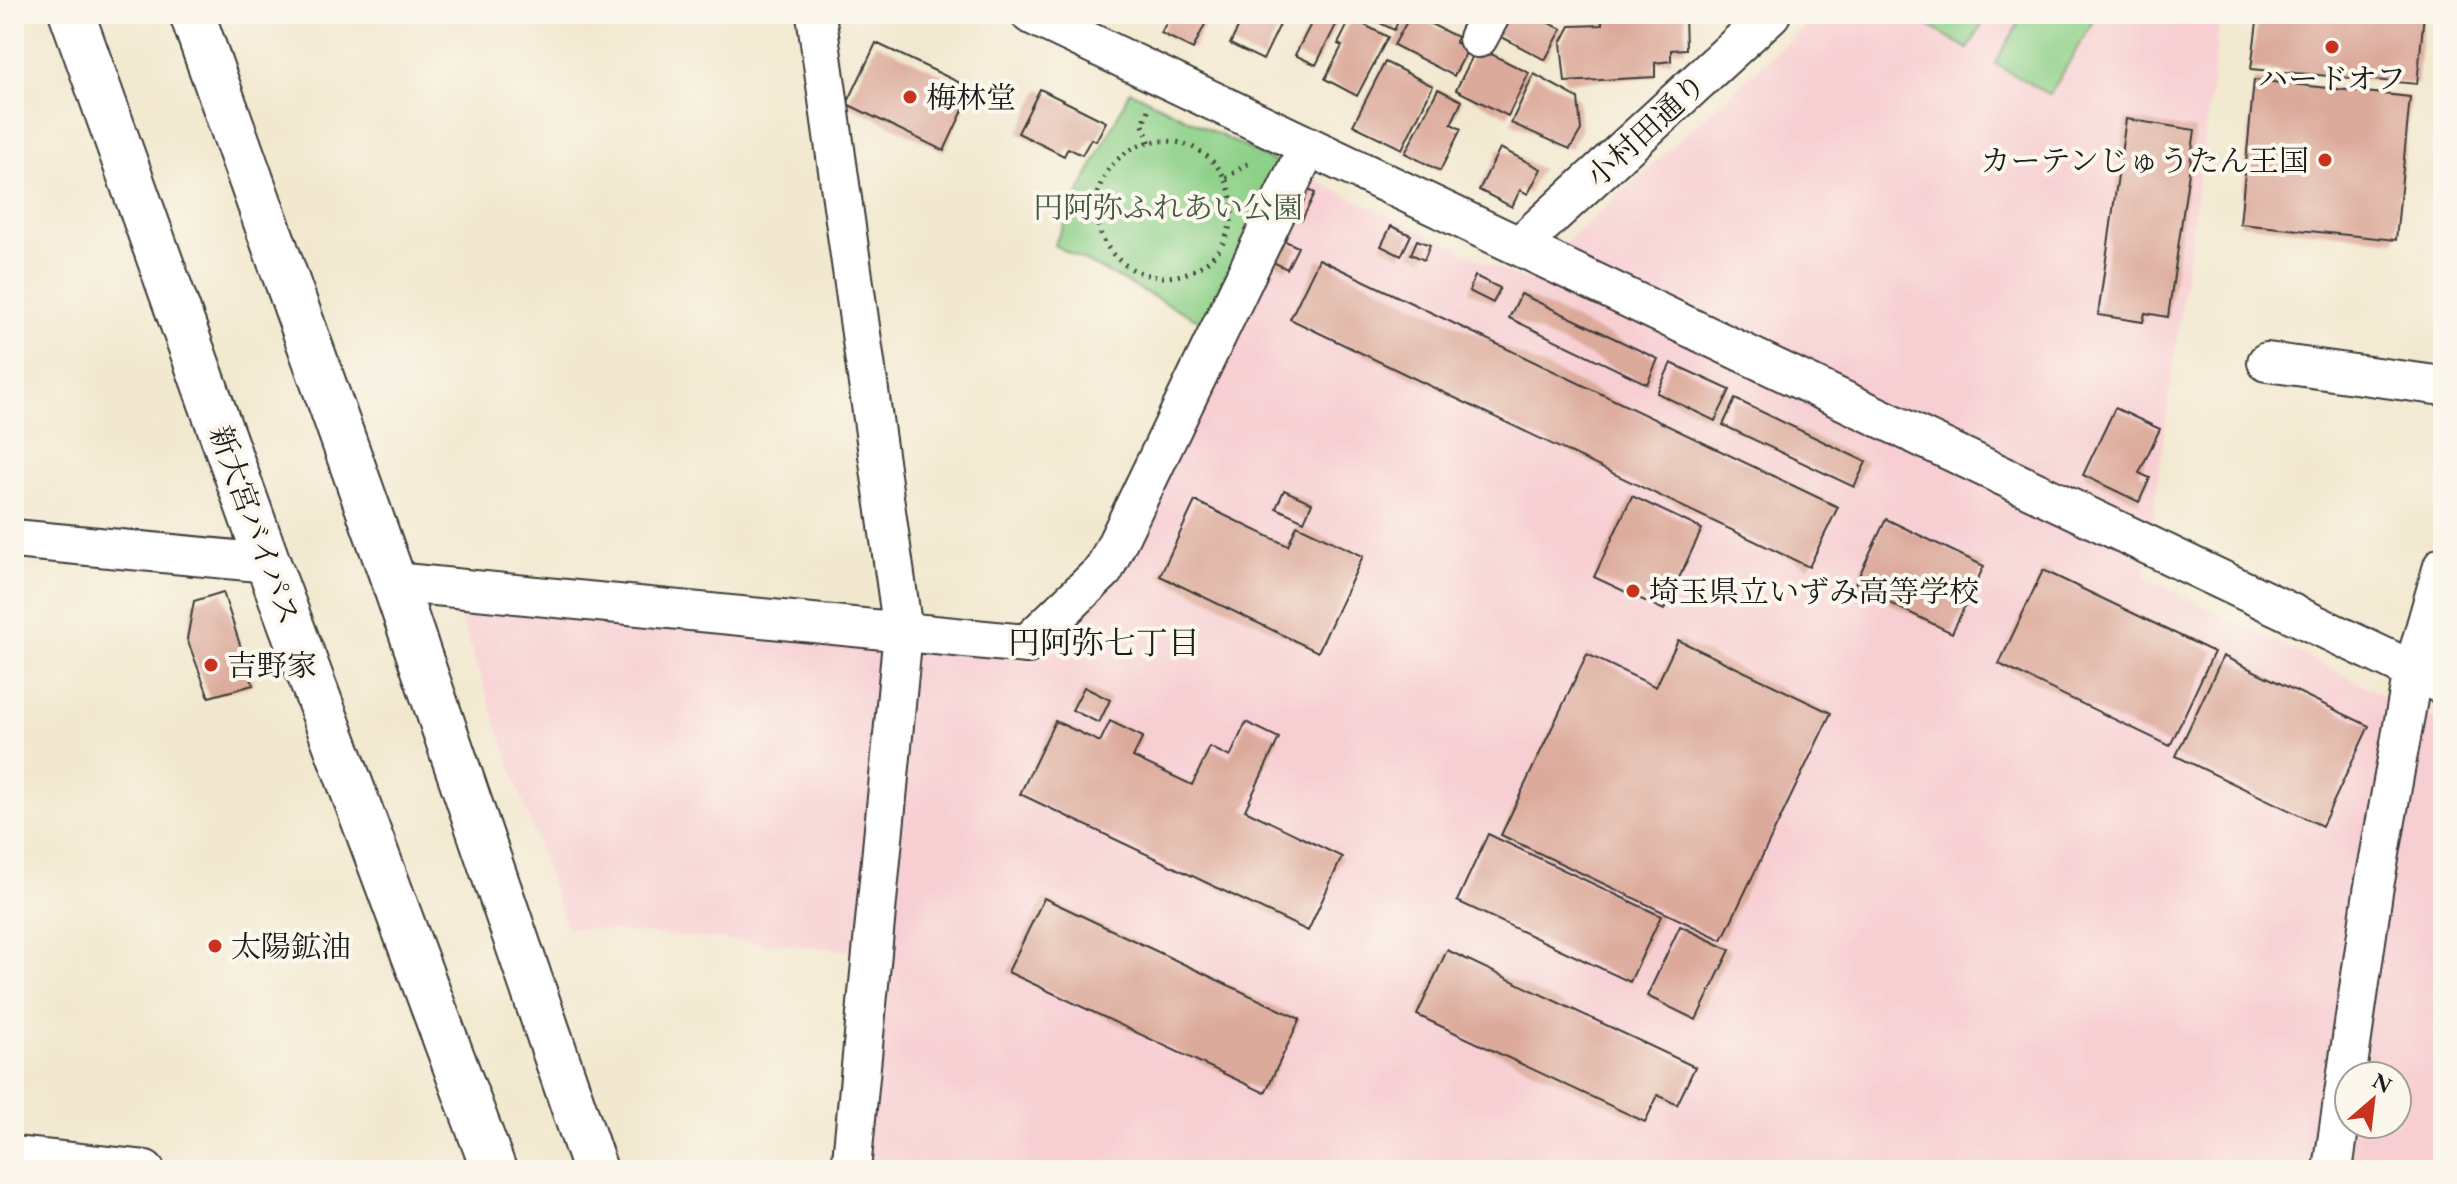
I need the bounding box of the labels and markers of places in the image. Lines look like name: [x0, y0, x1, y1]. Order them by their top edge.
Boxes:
marker: ハードオフ: [2323, 38, 2341, 56]
place label: ハードオフ: [2258, 59, 2406, 98]
place label: 梅林堂: [926, 78, 1016, 117]
marker: 梅林堂: [901, 88, 919, 106]
place label: カーテンじゅうたん王国: [1981, 141, 2309, 180]
marker: カーテンじゅうたん王国: [2316, 151, 2334, 169]
place label: 埼玉県立いずみ高等学校: [1649, 572, 1979, 611]
marker: 埼玉県立いずみ高等学校: [1624, 582, 1642, 600]
place label: 吉野家: [227, 646, 317, 685]
marker: 吉野家: [202, 656, 220, 674]
place label: 太陽鉱油: [231, 927, 351, 966]
marker: 太陽鉱油: [206, 937, 224, 955]

